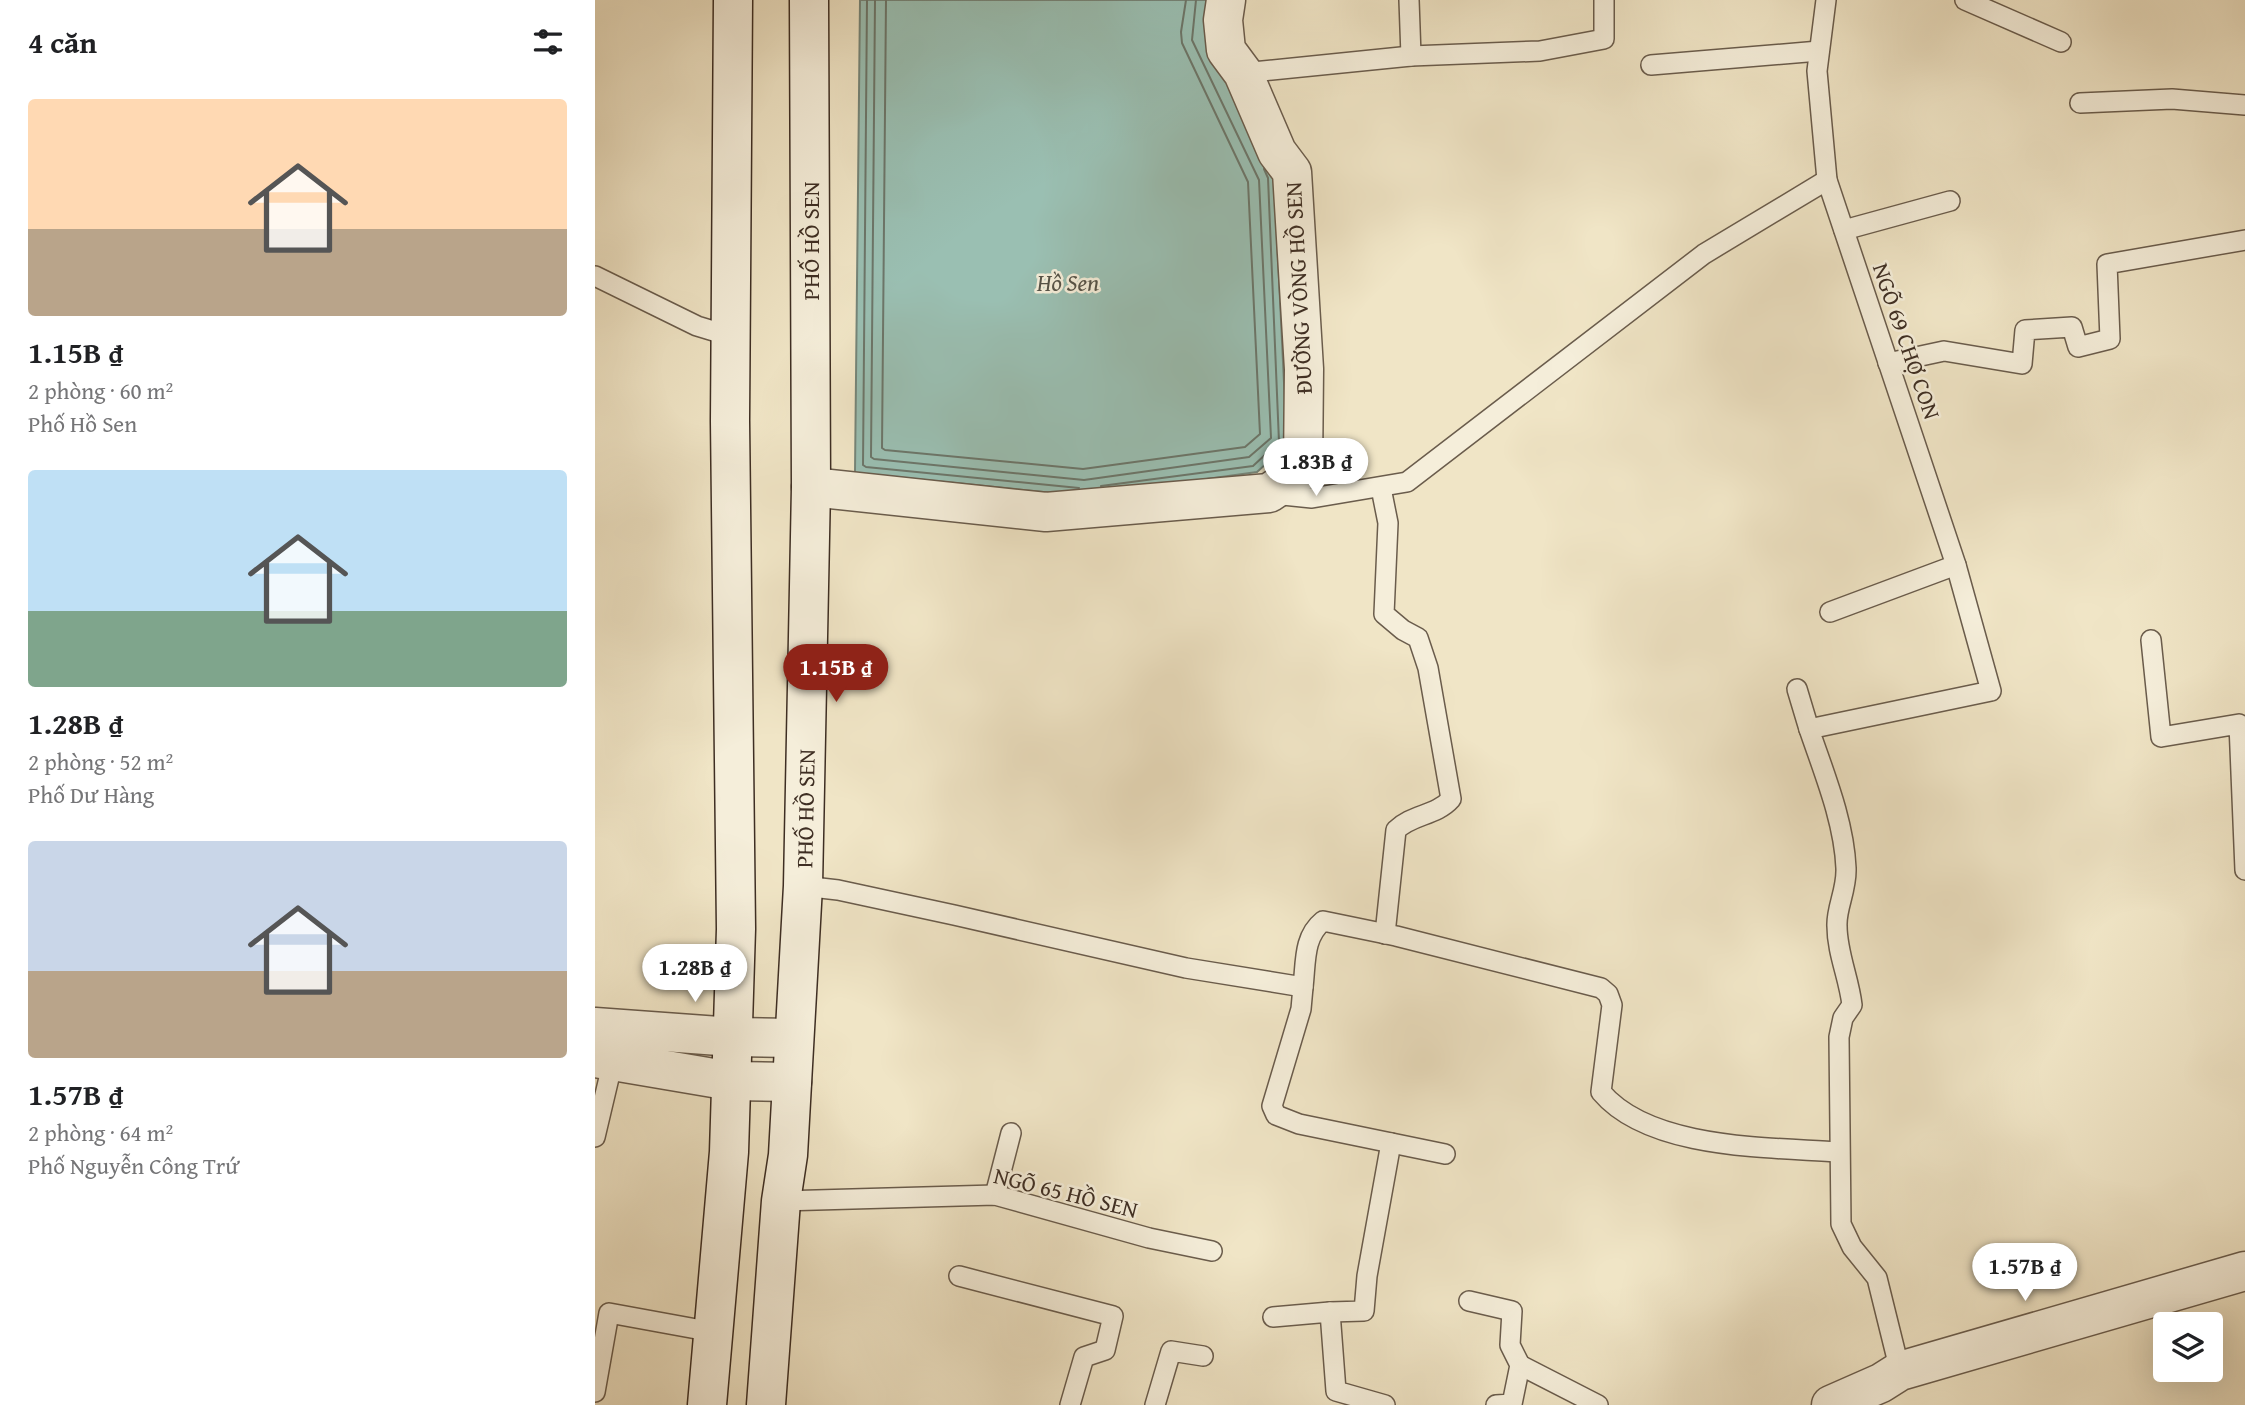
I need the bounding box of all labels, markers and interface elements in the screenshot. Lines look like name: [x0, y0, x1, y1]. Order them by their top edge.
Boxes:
text: 4 căn: [28, 20, 97, 64]
icon: filters: [529, 23, 567, 61]
icon: home: [235, 145, 361, 271]
street label: ĐƯỜNG VÒNG HỒ SEN: [1276, 181, 1320, 395]
street label: PHỐ HỒ SEN: [794, 182, 827, 300]
street label: NGÕ 69 CHỢ CON: [1865, 258, 1949, 424]
water label: Hồ Sen: [1036, 265, 1099, 300]
text: 1.15B ₫: [28, 330, 124, 374]
text: 2 phòng · 60 m²: [28, 374, 173, 407]
text: Phố Hồ Sen: [28, 407, 137, 440]
pin: 1.83B ₫: [1251, 438, 1381, 498]
text: 1.83B ₫: [1279, 444, 1353, 477]
icon: home: [235, 516, 361, 642]
pin: 1.15B ₫: [771, 644, 901, 704]
text: 1.15B ₫: [799, 650, 873, 683]
text: 1.28B ₫: [28, 701, 124, 745]
text: 2 phòng · 52 m²: [28, 745, 173, 778]
street label: PHỐ HỒ SEN: [787, 749, 822, 868]
text: Phố Dư Hàng: [28, 778, 154, 811]
icon: home: [235, 887, 361, 1013]
pin: 1.28B ₫: [630, 944, 760, 1004]
text: 1.28B ₫: [658, 950, 732, 983]
text: 1.57B ₫: [28, 1072, 124, 1116]
text: 2 phòng · 64 m²: [28, 1116, 173, 1149]
text: Phố Nguyễn Công Trứ: [28, 1149, 240, 1182]
street label: NGÕ 65 HỒ SEN: [991, 1158, 1141, 1226]
pin: 1.57B ₫: [1960, 1244, 2090, 1303]
text: 1.57B ₫: [1988, 1249, 2062, 1282]
map controls: [2153, 1312, 2223, 1382]
button: layers: [2153, 1312, 2223, 1382]

